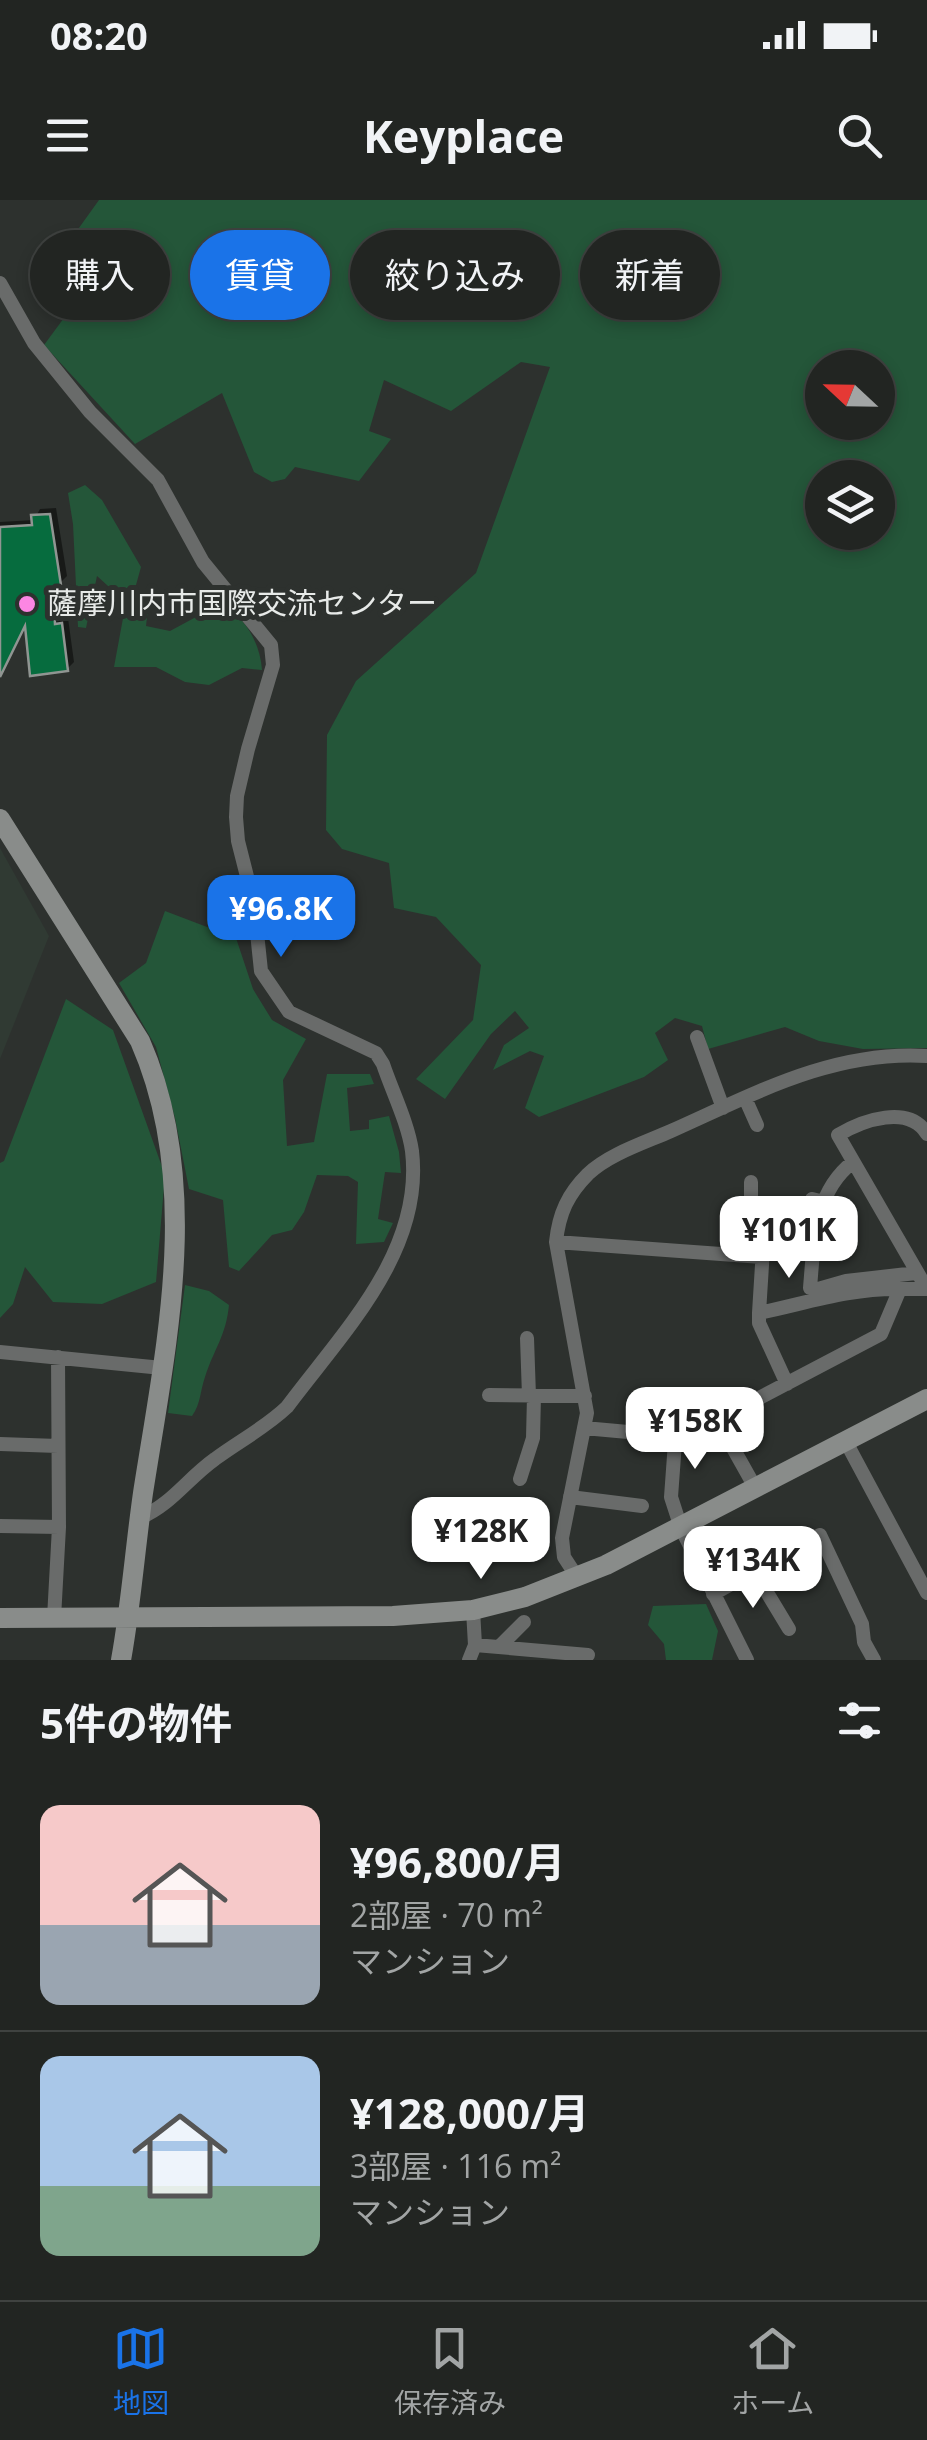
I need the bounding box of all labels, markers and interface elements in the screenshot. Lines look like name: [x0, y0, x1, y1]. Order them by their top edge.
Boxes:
text: 08:20: [50, 9, 148, 61]
text: Keyplace: [363, 105, 564, 166]
icon: menu: [40, 108, 95, 163]
icon: search: [832, 108, 887, 163]
chip: 購入: [30, 230, 170, 320]
chip: 賃貸: [190, 230, 330, 320]
chip: 絞り込み: [350, 230, 560, 320]
chip: 新着: [580, 230, 720, 320]
north arrow: [805, 350, 895, 440]
map controls: [805, 350, 895, 550]
button: layers: [805, 460, 895, 550]
place label: 薩摩川内市国際交流センター: [47, 582, 437, 623]
marker: 薩摩川内市国際交流センター: [16, 593, 38, 615]
pin: ¥96.8K: [200, 875, 362, 960]
text: ¥96.8K: [229, 886, 333, 929]
pin: ¥101K: [719, 1196, 859, 1281]
text: ¥101K: [742, 1207, 836, 1250]
pin: ¥158K: [625, 1387, 765, 1472]
text: ¥158K: [648, 1398, 742, 1441]
pin: ¥128K: [411, 1497, 551, 1582]
text: ¥128K: [434, 1508, 528, 1551]
pin: ¥134K: [683, 1526, 823, 1611]
text: ¥134K: [706, 1537, 800, 1580]
icon: filters: [832, 1693, 887, 1748]
text: 5件の物件: [40, 1694, 232, 1751]
text: ¥96,800/月: [350, 1833, 565, 1890]
icon: home: [120, 1845, 240, 1965]
text: 2部屋 · 70 m²: [350, 1893, 543, 1936]
text: マンション: [350, 1939, 510, 1982]
text: ¥128,000/月: [350, 2084, 589, 2141]
icon: home: [120, 2096, 240, 2216]
text: 3部屋 · 116 m²: [350, 2144, 561, 2187]
text: マンション: [350, 2190, 510, 2233]
tab: 地図: [113, 2321, 169, 2421]
tab: 保存済み: [394, 2321, 506, 2421]
tab: ホーム: [731, 2321, 814, 2421]

